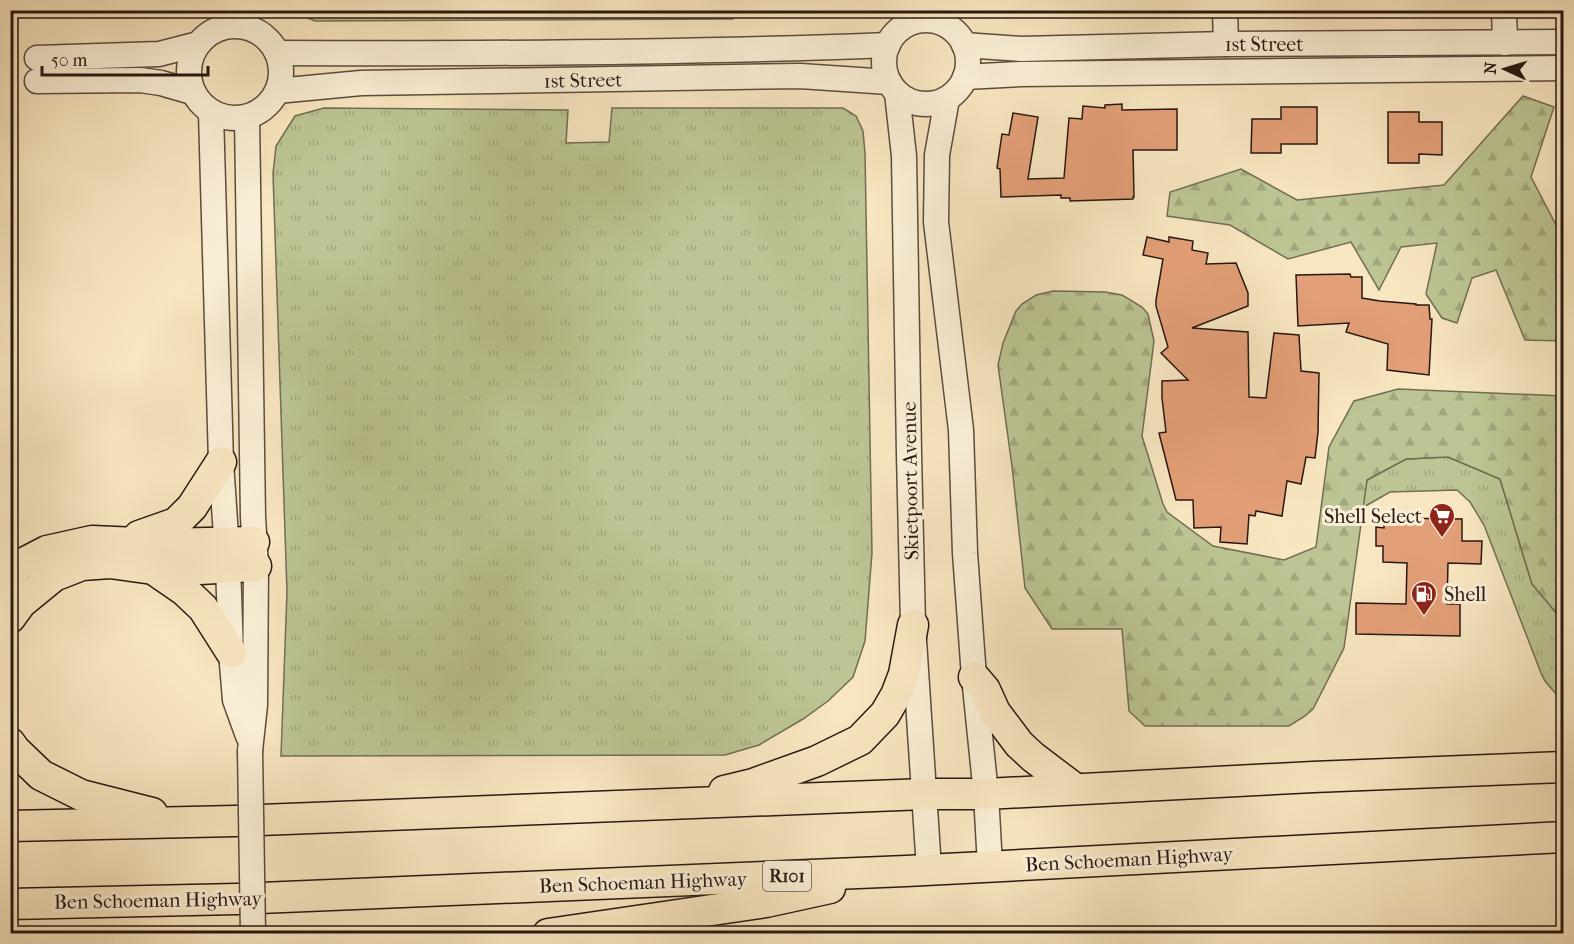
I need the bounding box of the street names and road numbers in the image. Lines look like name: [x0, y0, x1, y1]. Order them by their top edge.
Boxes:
street label: 1st Street: [1225, 33, 1303, 56]
street label: 1st Street: [543, 68, 623, 93]
street label: Skietpoort Avenue: [898, 401, 923, 561]
street label: Ben Schoeman Highway: [1024, 842, 1235, 876]
road number: R101: [763, 861, 811, 891]
street label: Ben Schoeman Highway: [539, 867, 749, 898]
street label: Ben Schoeman Highway: [54, 887, 264, 914]

